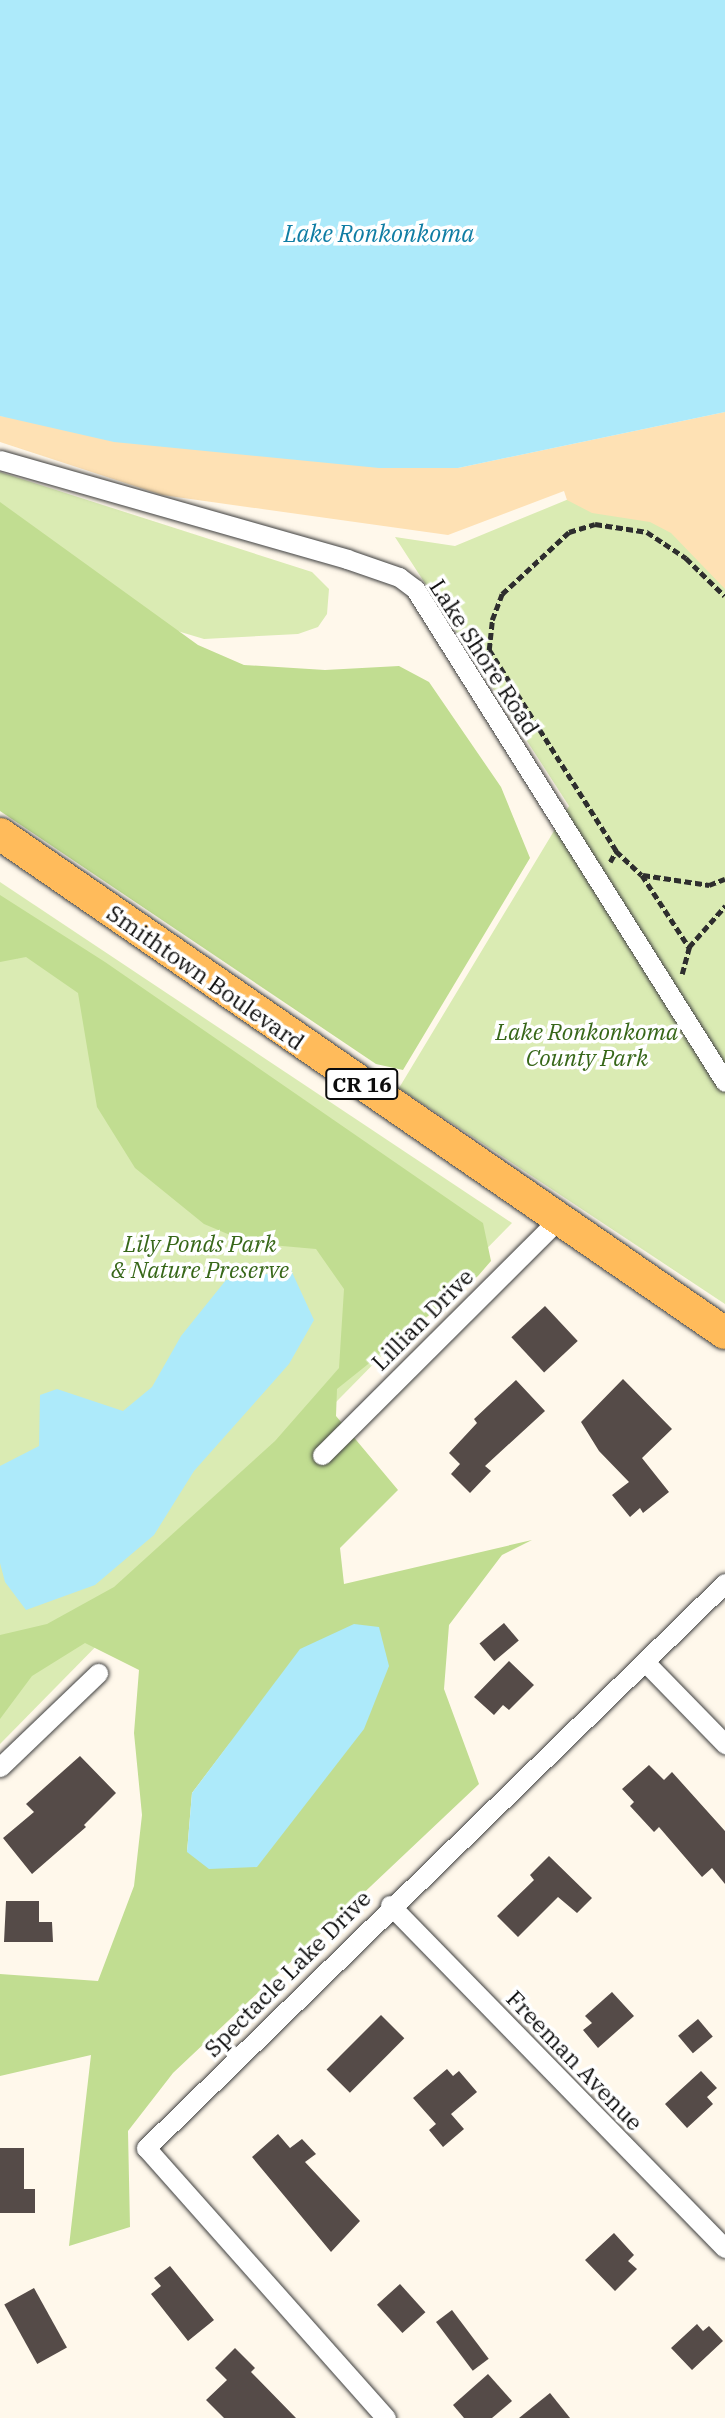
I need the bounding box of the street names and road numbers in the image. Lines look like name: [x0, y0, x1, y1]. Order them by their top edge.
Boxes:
street label: Lake Shore Road: [424, 574, 546, 740]
street label: Smithtown Boulevard: [102, 898, 310, 1056]
road number: CR 16: [325, 1066, 399, 1102]
street label: Lillian Drive: [365, 1262, 479, 1376]
street label: Spectacle Lake Drive: [198, 1884, 376, 2062]
street label: Freeman Avenue: [501, 1984, 649, 2136]

